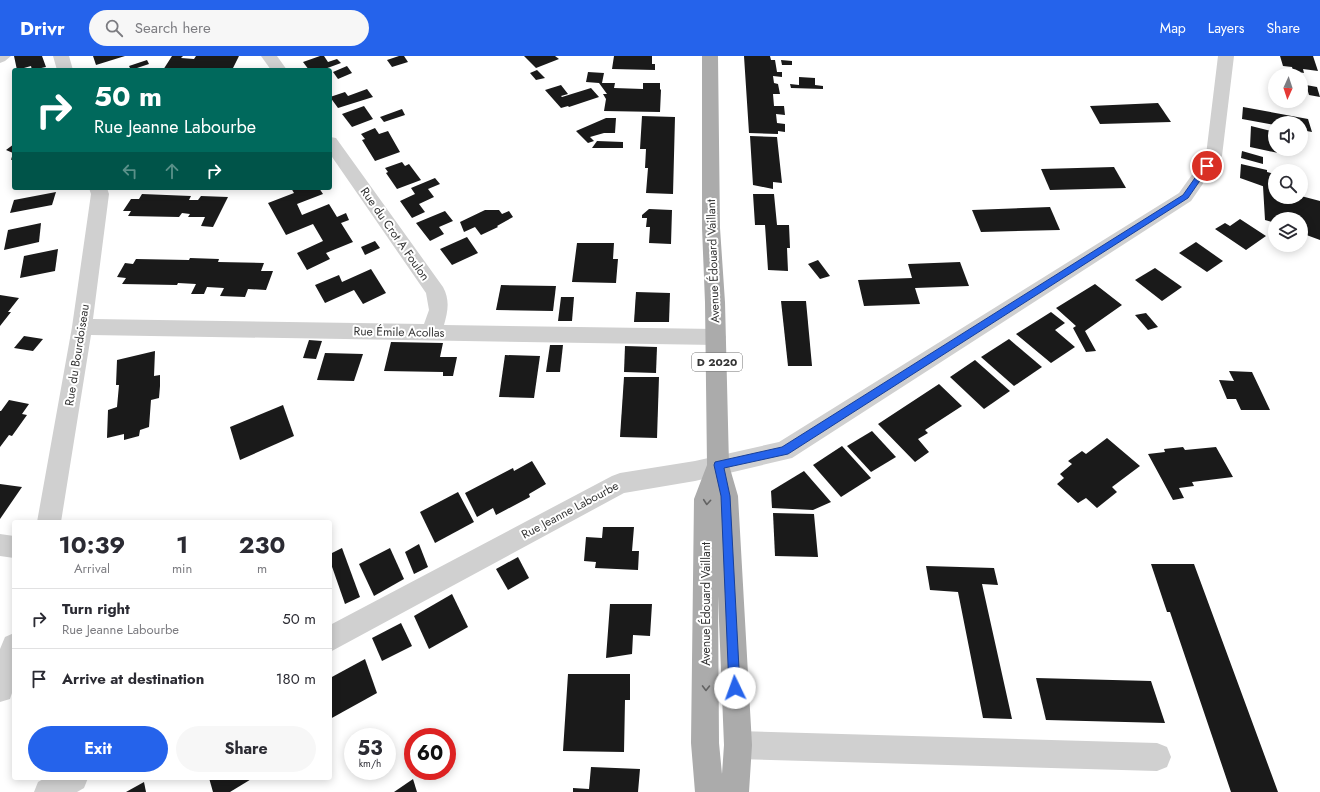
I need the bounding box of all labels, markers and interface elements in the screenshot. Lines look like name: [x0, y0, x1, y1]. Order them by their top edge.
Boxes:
search box: [89, 10, 369, 46]
text: Drivr: [20, 15, 65, 42]
icon: search: [103, 17, 125, 39]
text: Search here: [135, 17, 211, 39]
text: Map: [1160, 18, 1186, 38]
text: Layers: [1208, 18, 1244, 38]
text: Share: [1266, 18, 1300, 38]
north arrow: [1268, 68, 1308, 108]
map controls: [1268, 68, 1308, 252]
text: 50 m: [94, 76, 162, 117]
icon: right: [28, 84, 80, 136]
text: Rue Jeanne Labourbe: [94, 114, 256, 140]
button: sound: [1268, 116, 1308, 156]
pin: [1190, 149, 1224, 183]
icon: arrive: [1196, 155, 1218, 177]
icon: left: [119, 160, 141, 182]
icon: ahead: [161, 160, 183, 182]
icon: right: [203, 160, 225, 182]
button: search: [1268, 164, 1308, 204]
street label: Rue du Crot A Foulon: [356, 184, 434, 284]
street label: Avenue Édouard Vaillant: [702, 199, 724, 323]
button: layers: [1268, 212, 1308, 252]
street label: Rue du Bourdoiseau: [60, 303, 94, 407]
street label: Rue Émile Acollas: [353, 322, 445, 342]
road number: D 2020: [692, 353, 742, 371]
street label: Rue Jeanne Labourbe: [518, 477, 622, 543]
one-way arrow: [703, 499, 712, 505]
text: 10:39: [59, 527, 125, 562]
text: 1: [176, 527, 188, 562]
text: 230: [239, 527, 285, 562]
street label: Avenue Édouard Vaillant: [697, 542, 715, 666]
text: Arrival: [74, 559, 110, 578]
text: min: [172, 559, 192, 578]
text: m: [257, 559, 267, 578]
text: Turn right: [62, 598, 130, 620]
icon: right: [28, 608, 50, 630]
text: 50 m: [282, 608, 316, 630]
text: Rue Jeanne Labourbe: [62, 620, 179, 639]
position arrow: [714, 667, 756, 709]
icon: arrive: [28, 668, 50, 690]
text: Arrive at destination: [62, 668, 204, 690]
text: 180 m: [276, 668, 316, 690]
one-way arrow: [702, 685, 710, 691]
button: Exit: [28, 726, 168, 772]
button: Share: [176, 726, 316, 772]
speed limit sign: 60: [404, 728, 456, 780]
text: 53: [357, 734, 383, 763]
text: km/h: [359, 756, 381, 771]

